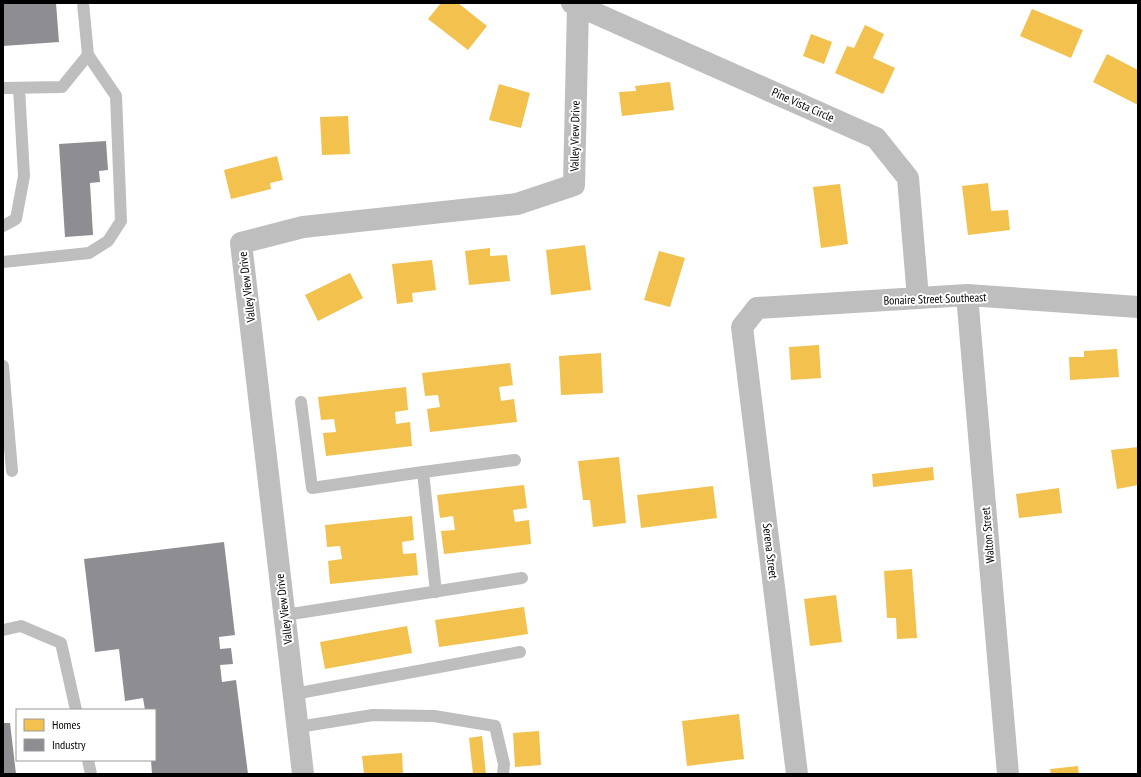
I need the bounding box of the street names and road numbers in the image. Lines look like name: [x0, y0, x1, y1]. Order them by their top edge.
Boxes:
street label: Pine Vista Circle: [770, 84, 837, 125]
street label: Valley View Drive: [566, 100, 583, 173]
street label: Valley View Drive: [235, 251, 258, 324]
street label: Bonaire Street Southeast: [883, 289, 987, 308]
street label: Walton Street: [978, 506, 997, 564]
street label: Serena Street: [760, 522, 781, 580]
street label: Valley View Drive: [272, 573, 295, 646]

